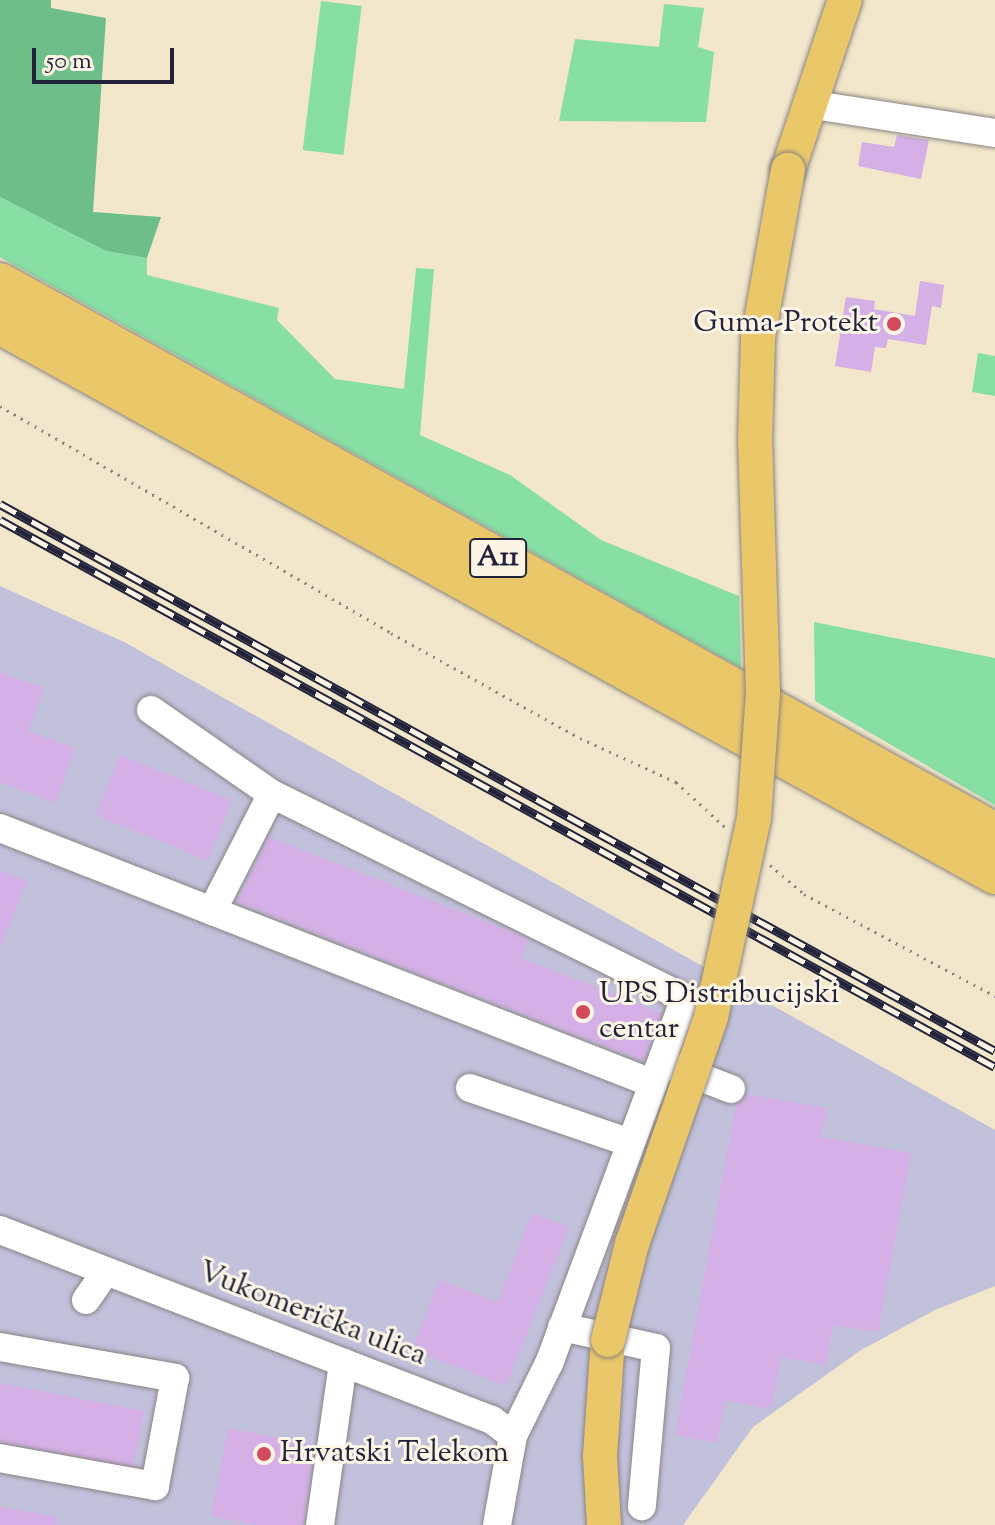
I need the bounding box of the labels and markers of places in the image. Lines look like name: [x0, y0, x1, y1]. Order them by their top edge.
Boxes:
place label: Guma-Protekt: [693, 306, 878, 342]
marker: Guma-Protekt: [885, 315, 903, 333]
place label: UPS Distribucijski centar: [599, 977, 839, 1048]
marker: UPS Distribucijski centar: [574, 1003, 592, 1021]
place label: Hrvatski Telekom: [280, 1436, 509, 1472]
marker: Hrvatski Telekom: [255, 1445, 273, 1463]

